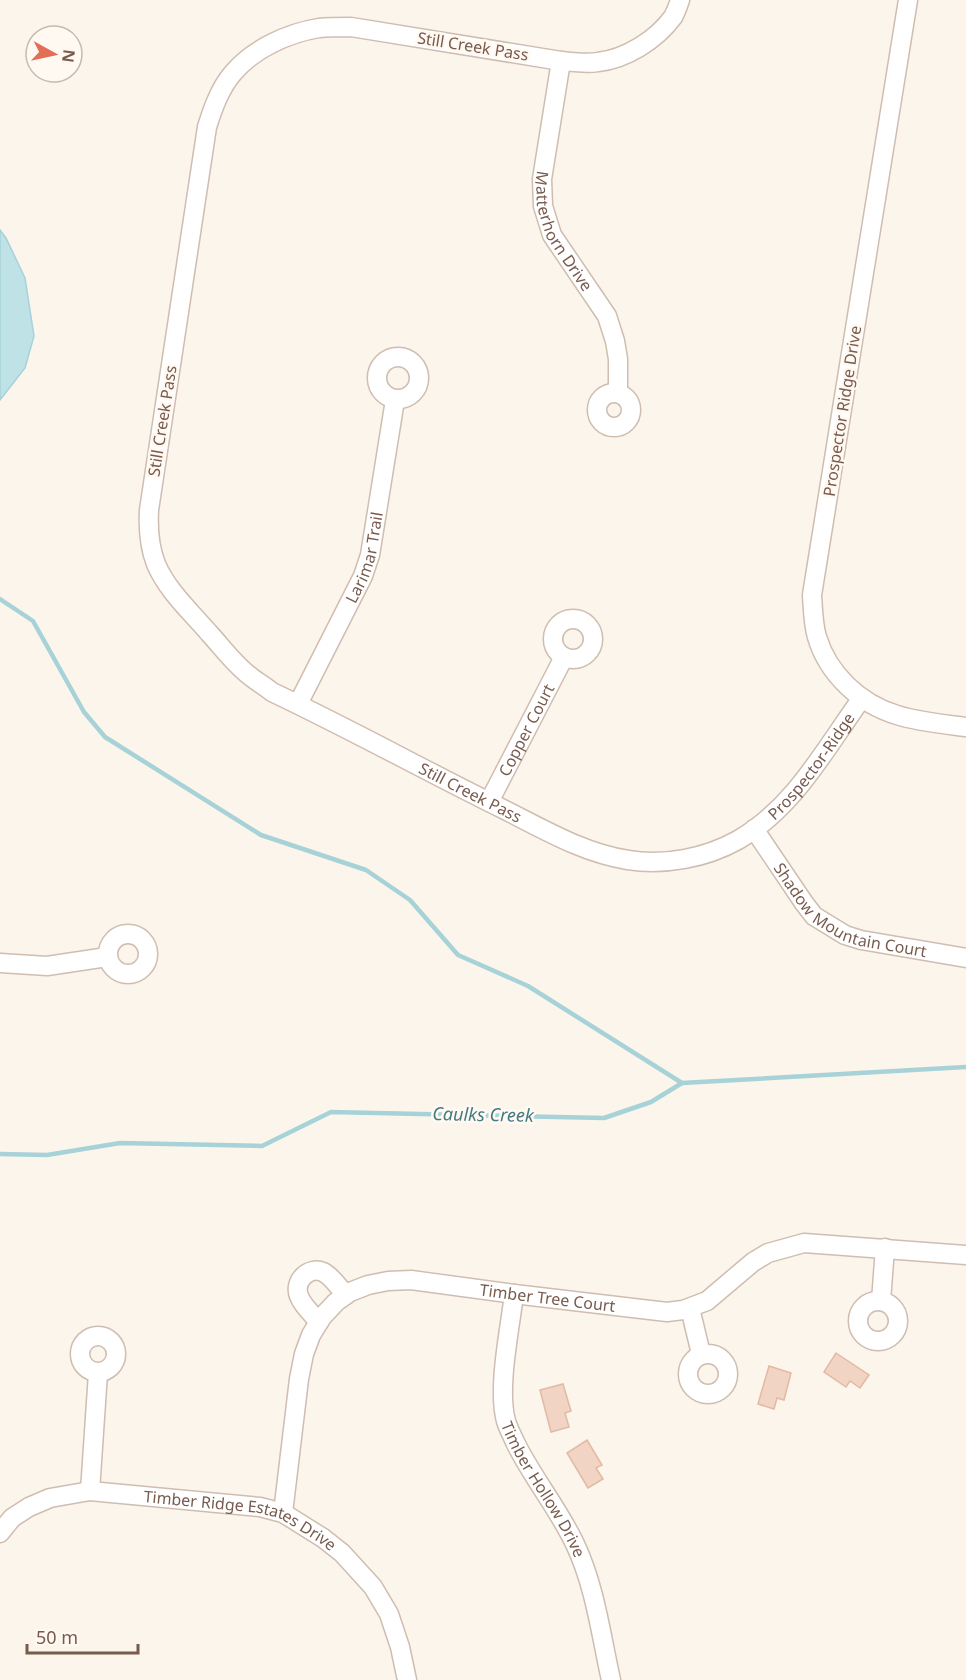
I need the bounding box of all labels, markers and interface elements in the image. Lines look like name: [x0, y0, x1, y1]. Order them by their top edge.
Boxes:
north arrow: [24, 24, 84, 84]
street label: Still Creek Pass: [416, 26, 530, 66]
text: N: [57, 48, 81, 64]
street label: Matterhorn Drive: [530, 170, 598, 295]
street label: Prospector Ridge Drive: [818, 324, 866, 498]
street label: Still Creek Pass: [142, 364, 182, 478]
street label: Larimar Trail: [340, 510, 388, 607]
street label: Copper Court: [493, 680, 559, 780]
street label: Prospector-Ridge: [763, 708, 860, 825]
street label: Still Creek Pass: [415, 757, 525, 828]
street label: Shadow Mountain Court: [769, 858, 929, 962]
water label: Caulks Creek: [432, 1101, 535, 1127]
street label: Timber Tree Court: [478, 1278, 617, 1317]
street label: Timber Hollow Drive: [496, 1418, 591, 1561]
street label: Timber Ridge Estates Drive: [143, 1485, 341, 1556]
scale bar: [27, 1617, 138, 1655]
text: 50 m: [36, 1625, 78, 1649]

